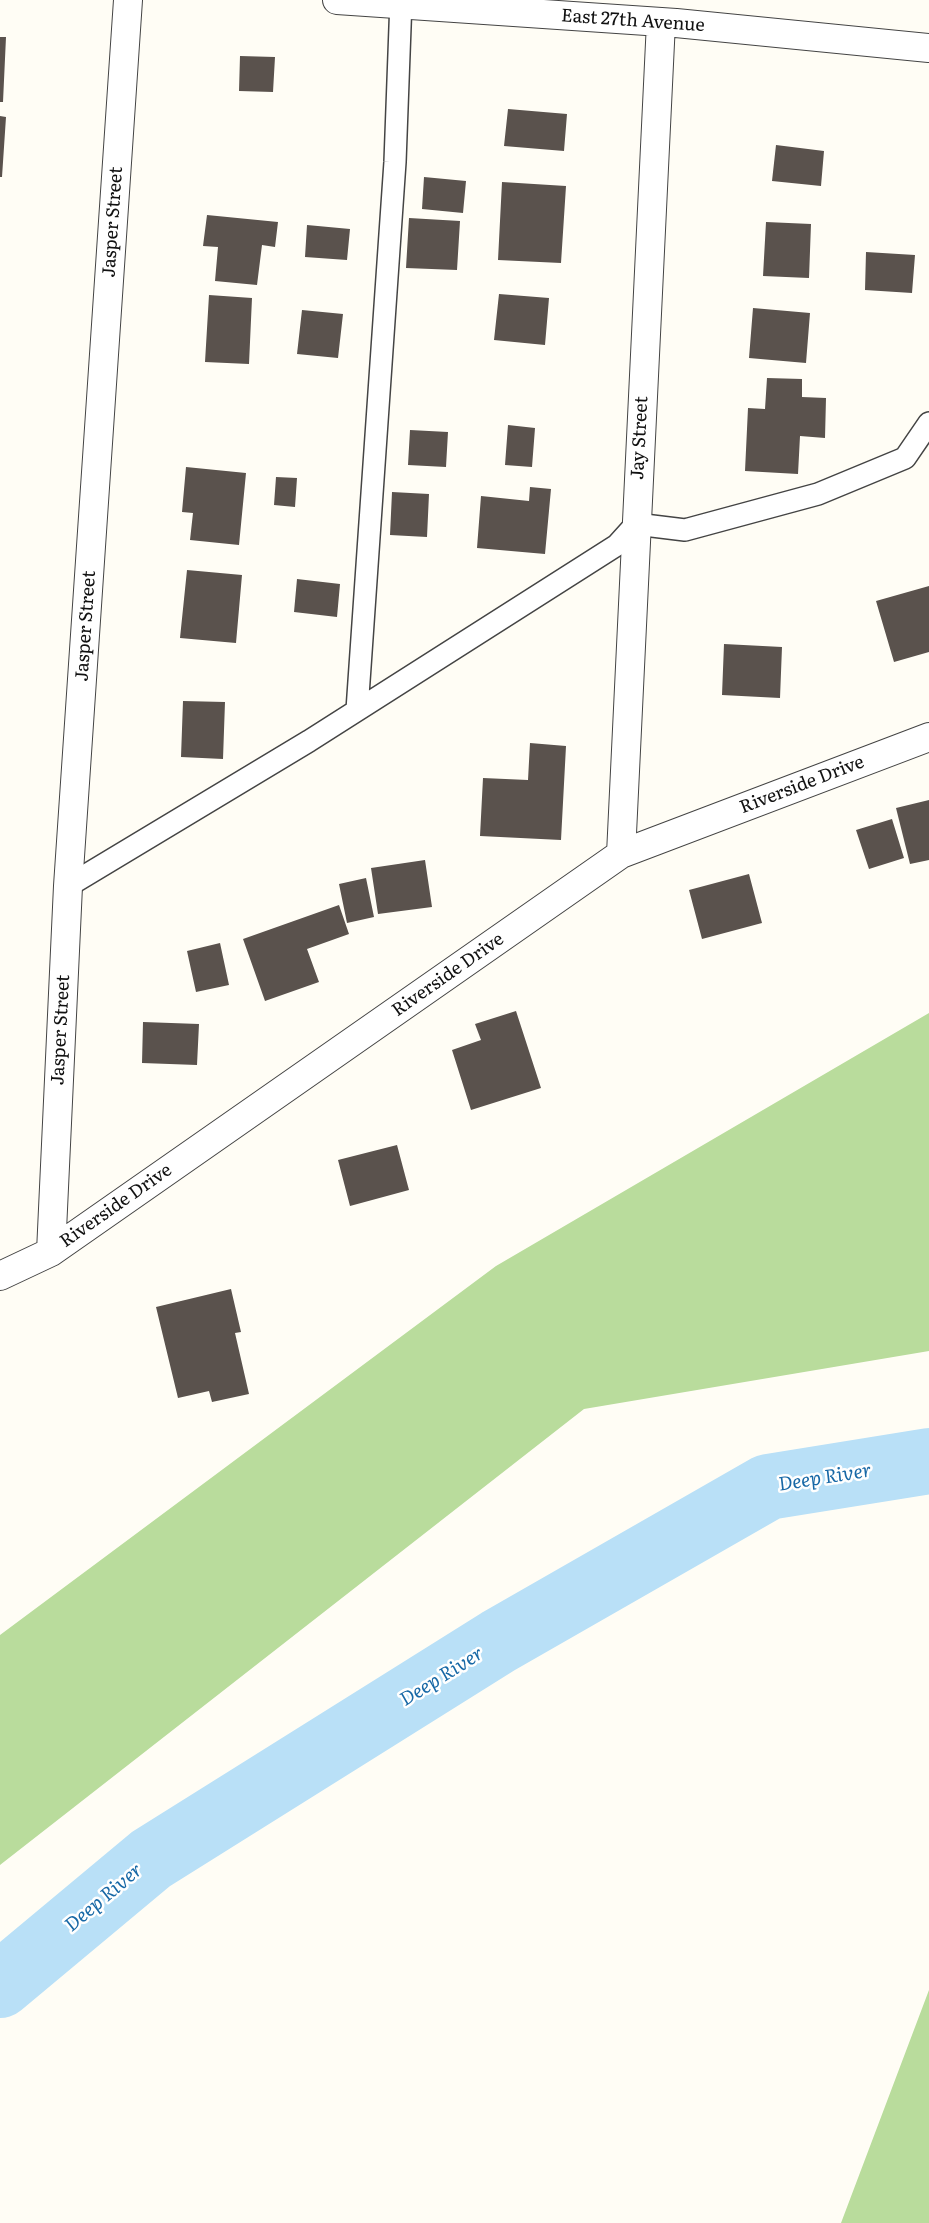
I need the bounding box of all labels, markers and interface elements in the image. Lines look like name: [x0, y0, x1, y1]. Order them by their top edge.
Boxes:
street label: East 27th Avenue: [560, 5, 706, 37]
street label: Jasper Street: [98, 166, 128, 278]
street label: Jay Street: [627, 396, 653, 480]
street label: Jasper Street: [71, 570, 101, 682]
street label: Riverside Drive: [737, 751, 867, 819]
street label: Riverside Drive: [388, 928, 508, 1022]
street label: Jasper Street: [47, 974, 75, 1086]
street label: Riverside Drive: [56, 1159, 176, 1253]
water label: Deep River: [777, 1459, 873, 1497]
water label: Deep River: [396, 1642, 488, 1712]
water label: Deep River: [61, 1859, 147, 1937]

